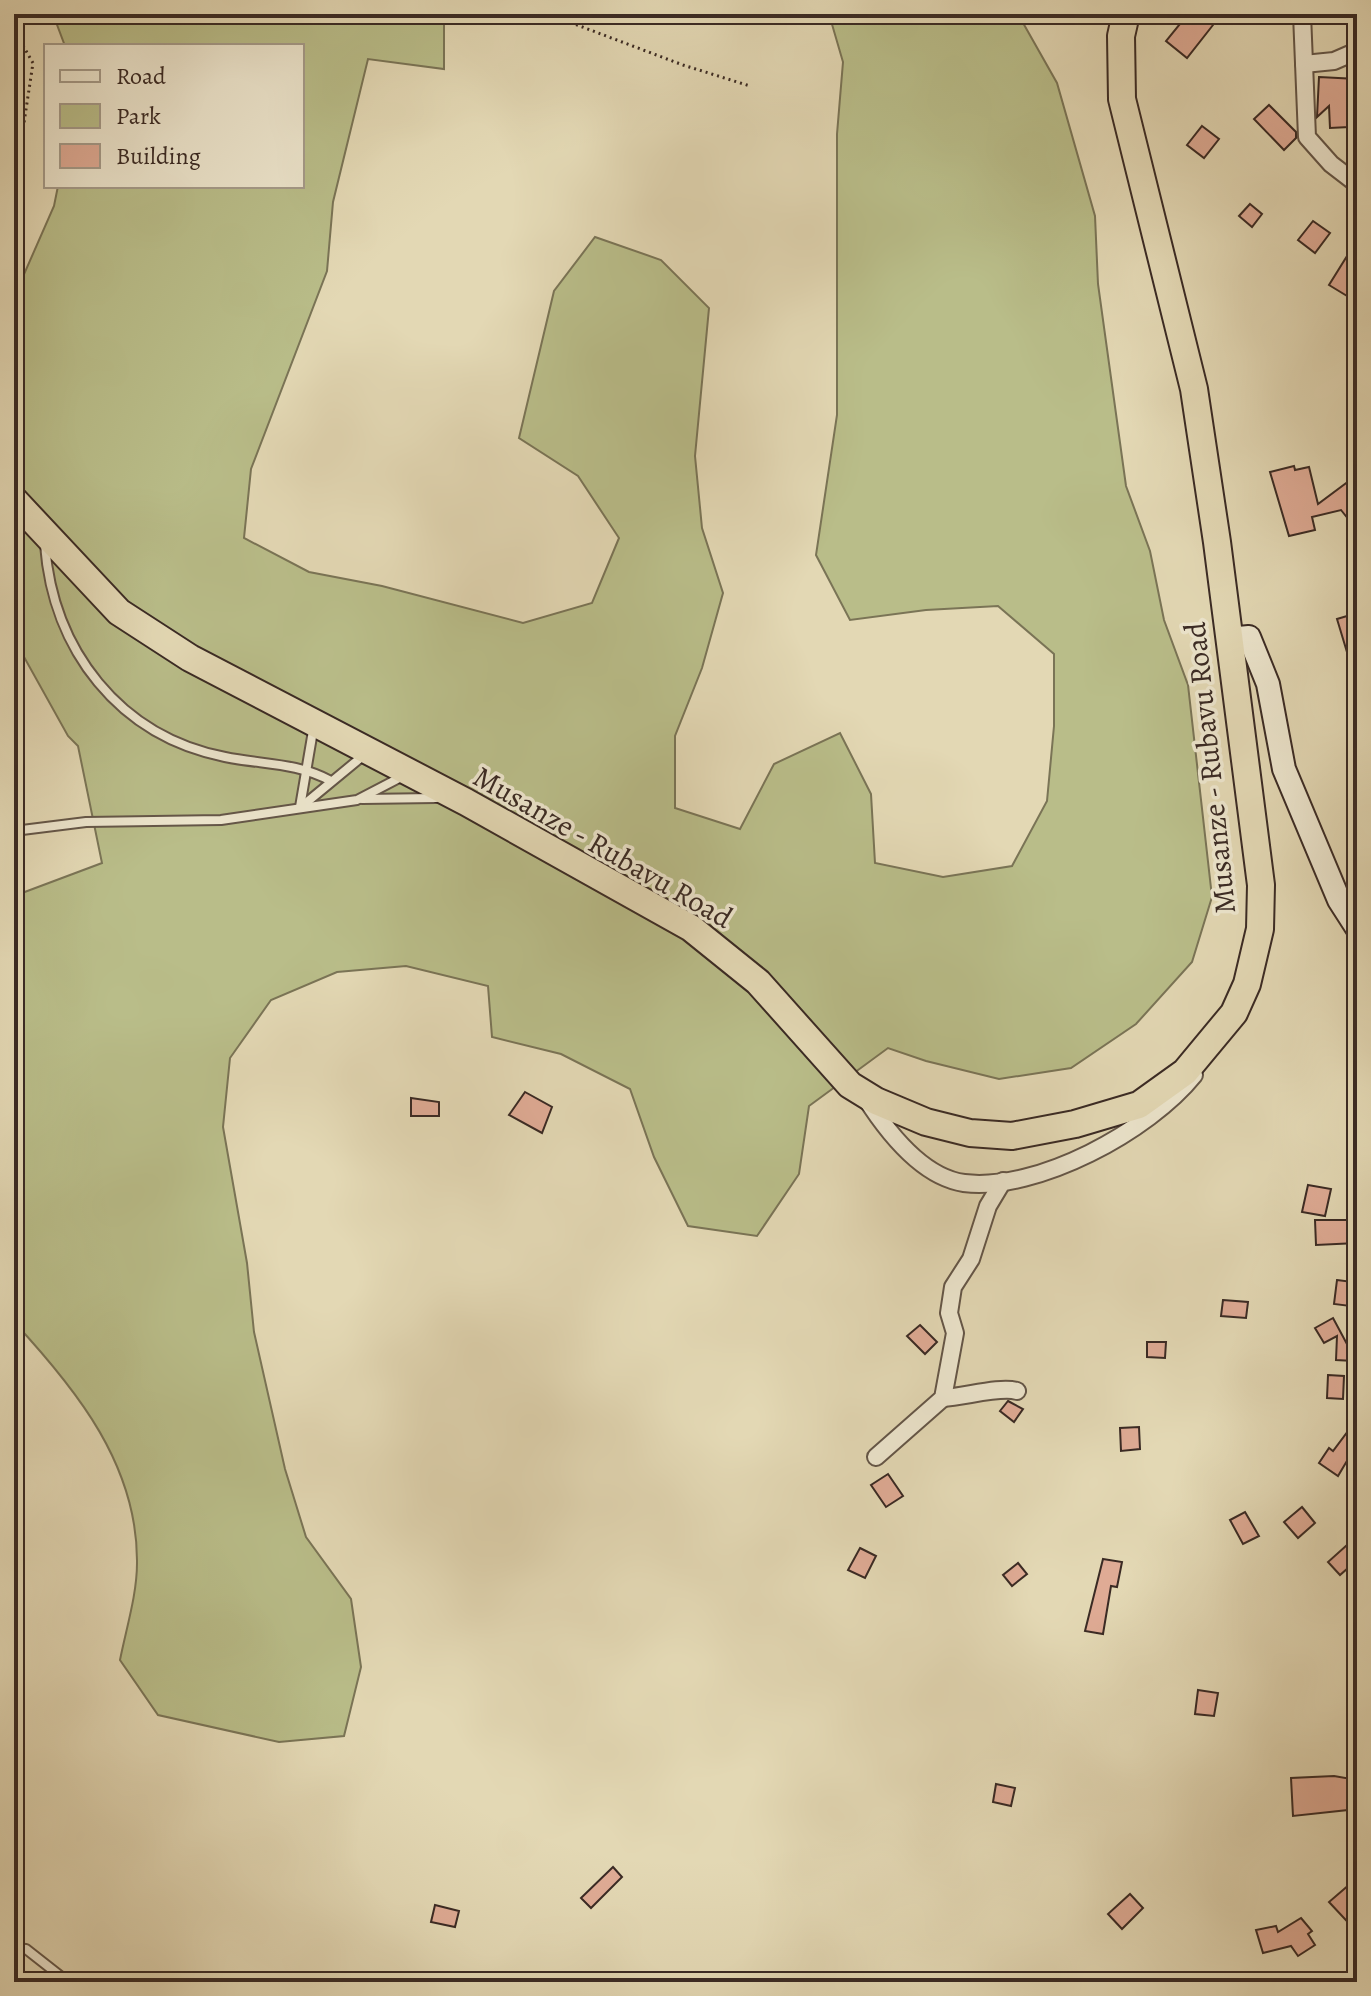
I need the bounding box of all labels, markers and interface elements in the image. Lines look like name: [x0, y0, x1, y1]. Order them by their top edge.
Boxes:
legend: [44, 44, 304, 188]
text: Road: [116, 60, 166, 92]
text: Park: [116, 100, 161, 132]
text: Building: [116, 140, 201, 172]
street label: Musanze - Rubavu Road: [1175, 619, 1245, 916]
street label: Musanze - Rubavu Road: [466, 756, 741, 938]

